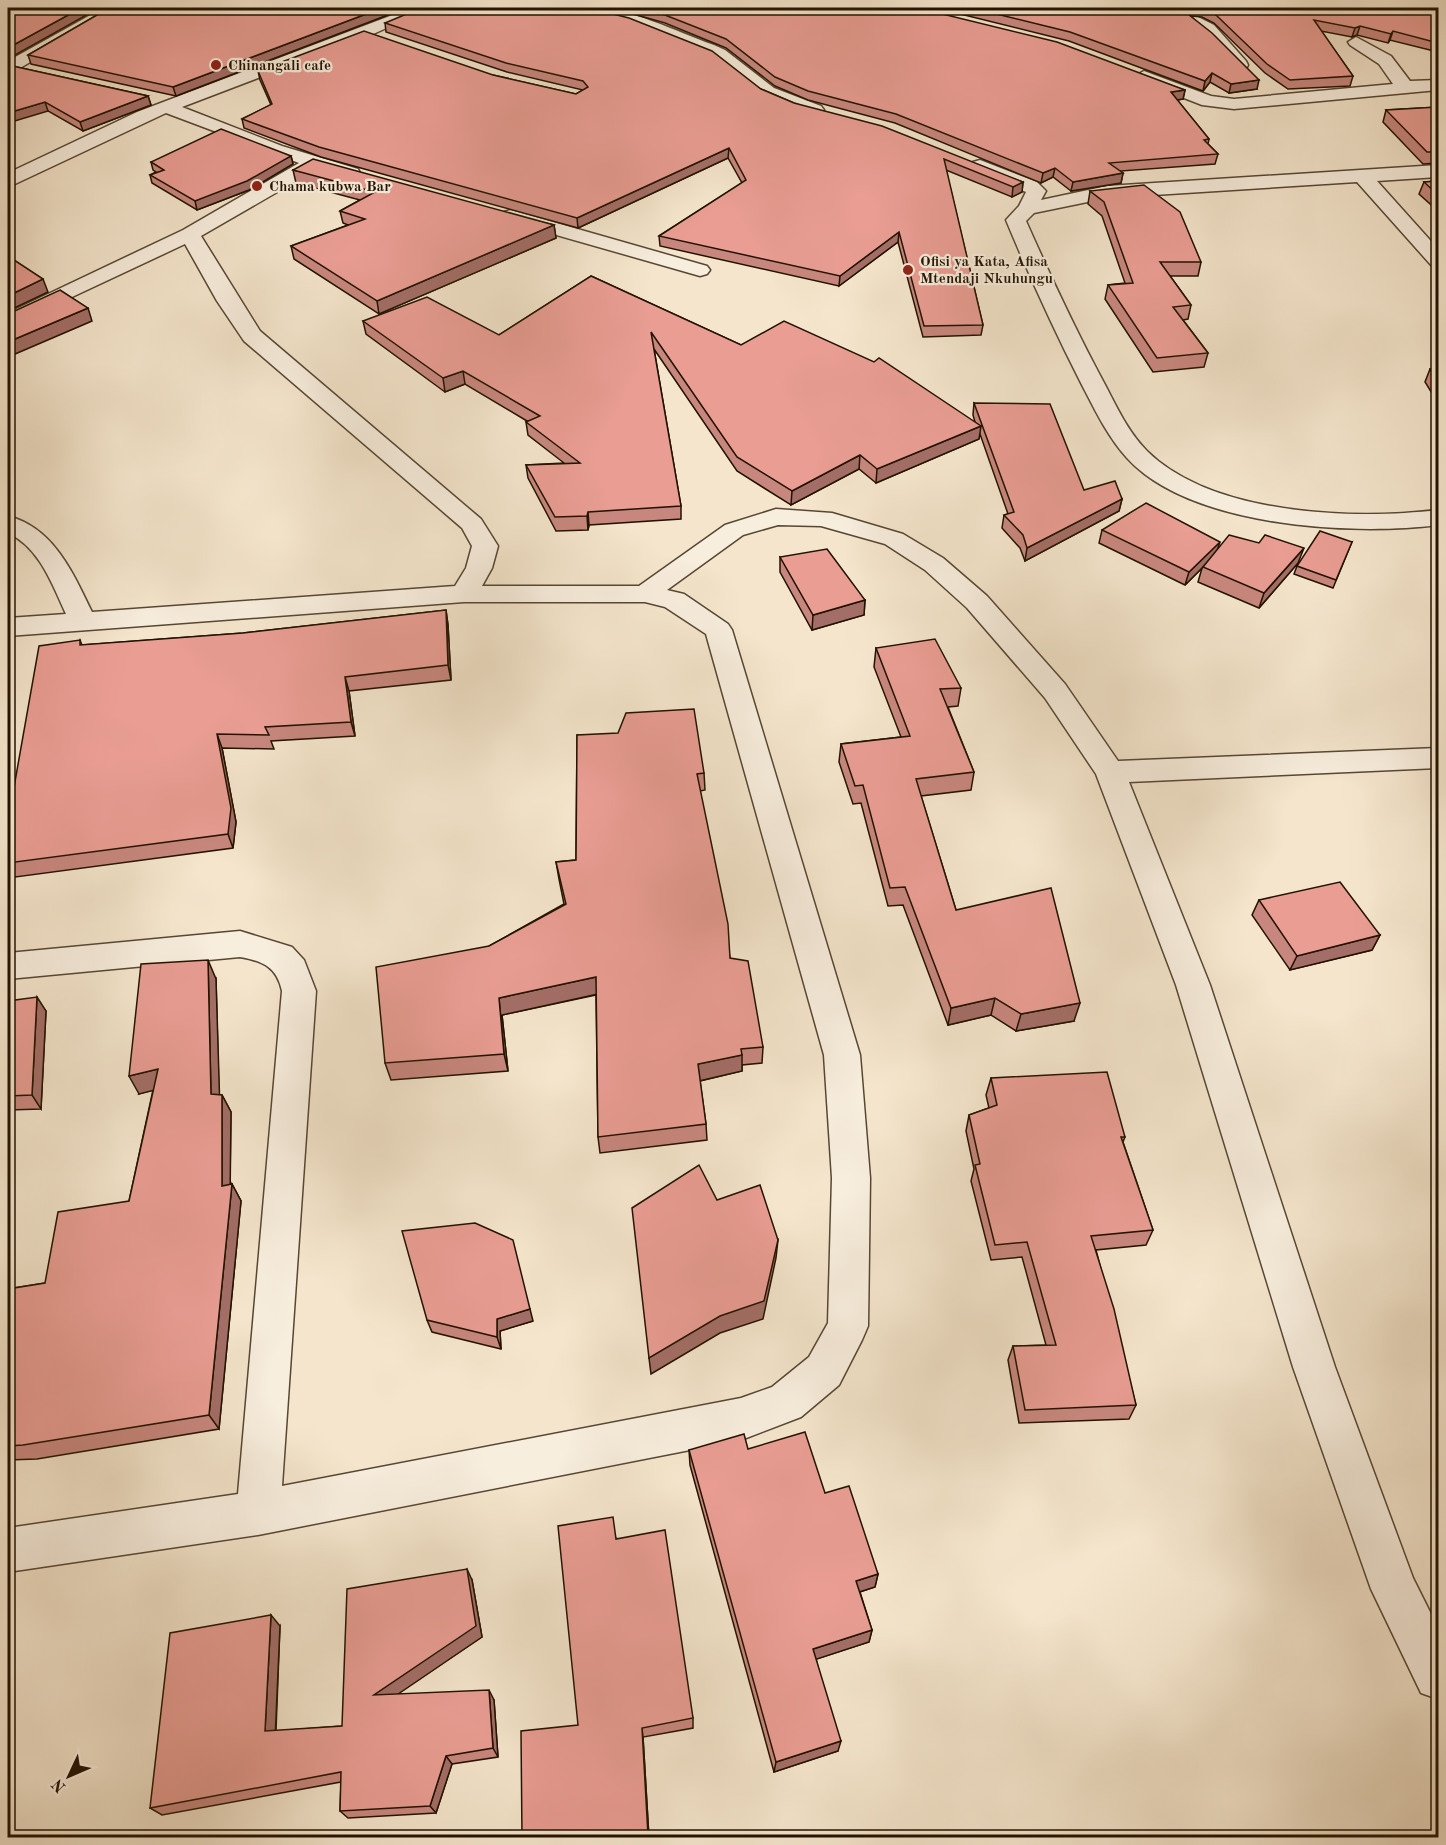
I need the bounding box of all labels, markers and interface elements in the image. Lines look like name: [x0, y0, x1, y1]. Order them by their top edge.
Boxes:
marker: Chinangali cafe: [209, 58, 223, 72]
place label: Chinangali cafe: [228, 59, 331, 74]
marker: Chama kubwa Bar: [250, 179, 264, 193]
place label: Chama kubwa Bar: [269, 180, 391, 195]
place label: Ofisi ya Kata, Afisa Mtendaji Nkuhungu: [920, 255, 1053, 287]
marker: Ofisi ya Kata, Afisa Mtendaji Nkuhungu: [901, 263, 915, 277]
north arrow: [39, 1746, 99, 1806]
text: N: [49, 1775, 70, 1795]

